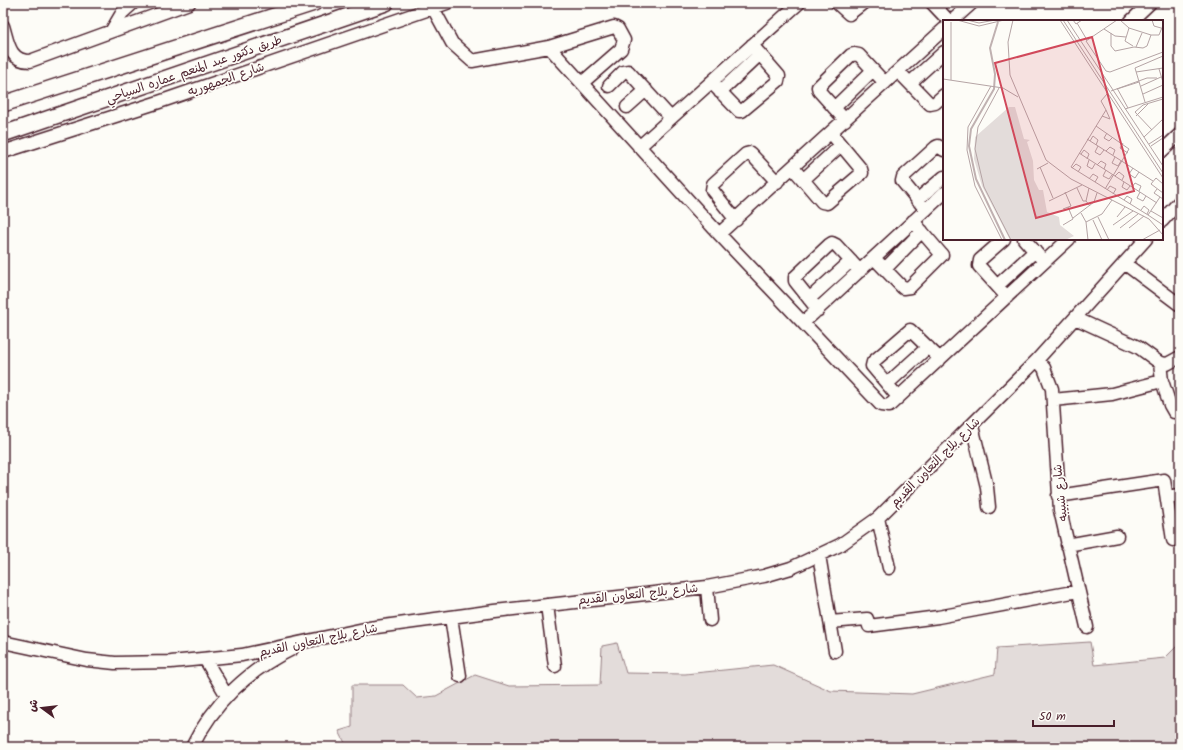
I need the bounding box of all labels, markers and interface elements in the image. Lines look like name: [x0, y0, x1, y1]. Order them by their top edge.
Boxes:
inset map: [943, 20, 1163, 240]
street label: طريق دكتور عبد المنعم عماره السياحي: [104, 30, 285, 110]
street label: شارع الجمهوريه: [185, 57, 267, 101]
street label: شارع بلاج التعاون القديم: [886, 413, 985, 512]
street label: شارع شبيبه: [1048, 463, 1073, 522]
street label: شارع بلاج التعاون القديم: [577, 579, 699, 610]
street label: شارع بلاج التعاون القديم: [257, 619, 379, 662]
north arrow: [22, 688, 62, 728]
text: ش: [23, 697, 44, 714]
scale bar: [1033, 702, 1114, 728]
text: 50 m: [1039, 707, 1066, 726]

